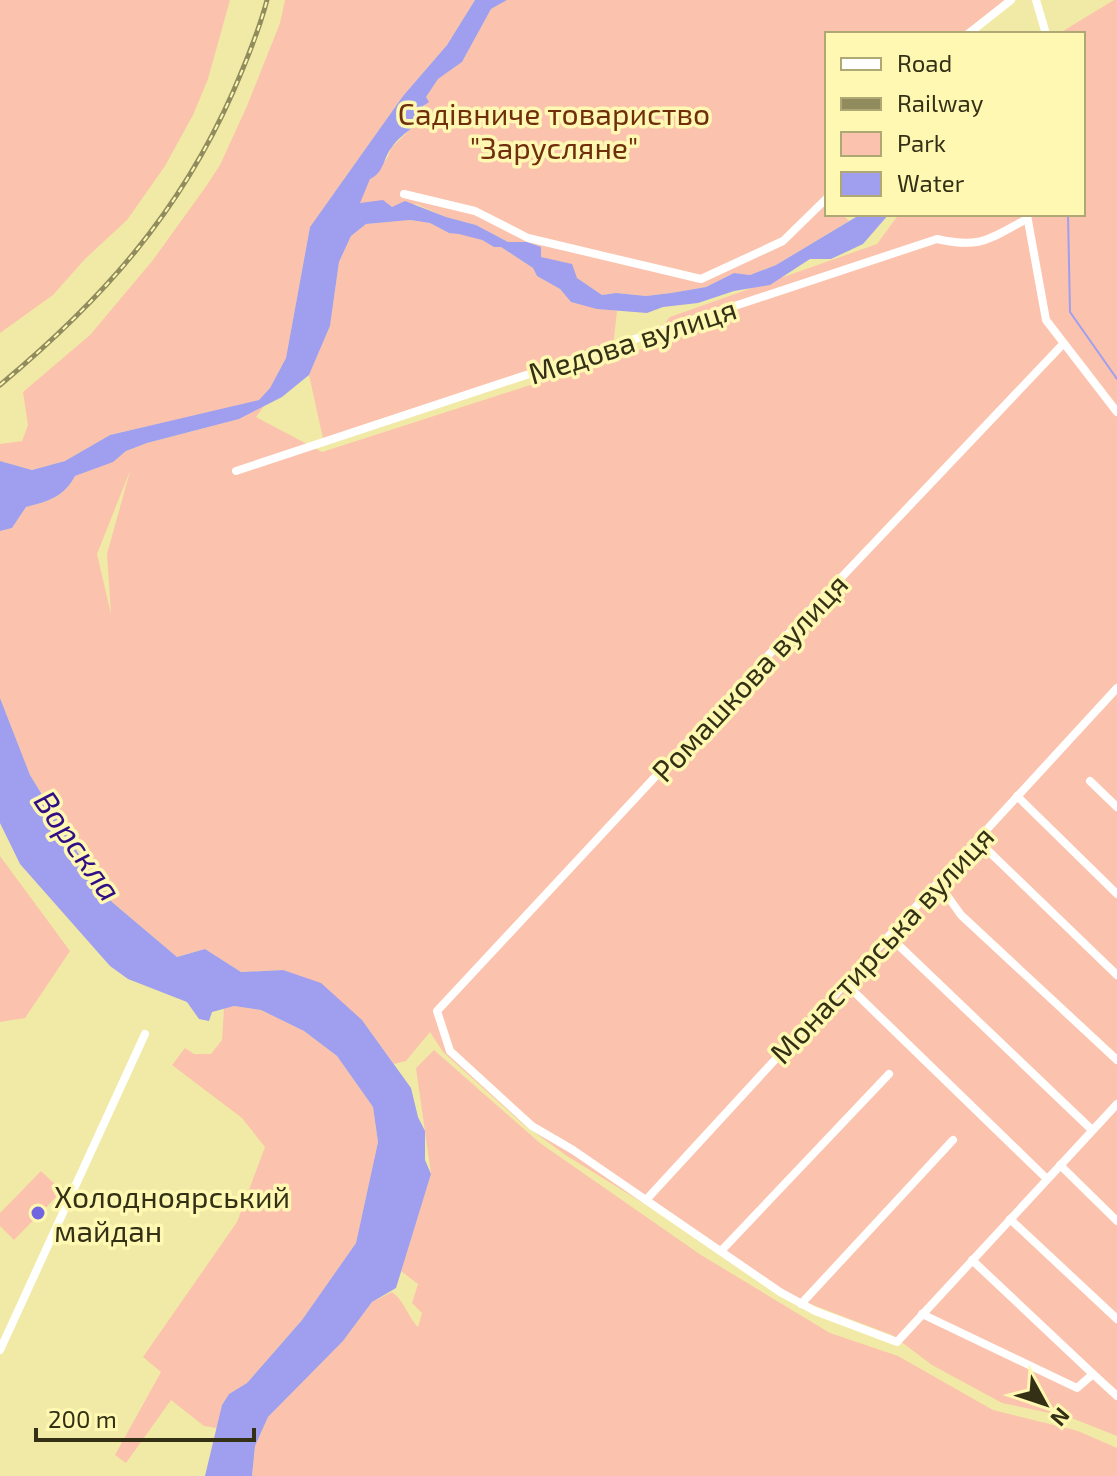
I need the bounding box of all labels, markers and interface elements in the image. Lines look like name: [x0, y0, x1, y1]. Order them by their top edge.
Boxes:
legend: [825, 32, 1085, 216]
text: Road: [897, 48, 952, 77]
text: Railway: [897, 88, 984, 117]
park label: Садівниче товариство "Зарусляне": [398, 95, 710, 166]
text: Park: [897, 128, 946, 157]
text: Water: [897, 168, 965, 197]
street label: Медова вулиця: [523, 289, 741, 392]
street label: Ромашкова вулиця: [643, 566, 855, 789]
water label: Ворскла: [27, 783, 131, 907]
street label: Монастирська вулиця: [762, 818, 1001, 1071]
place label: Холодноярський майдан: [54, 1178, 290, 1248]
marker: Холодноярський майдан: [29, 1204, 47, 1222]
north arrow: [1005, 1364, 1085, 1444]
scale bar: [36, 1392, 254, 1442]
text: N: [1046, 1403, 1076, 1432]
text: 200 m: [48, 1404, 117, 1433]

